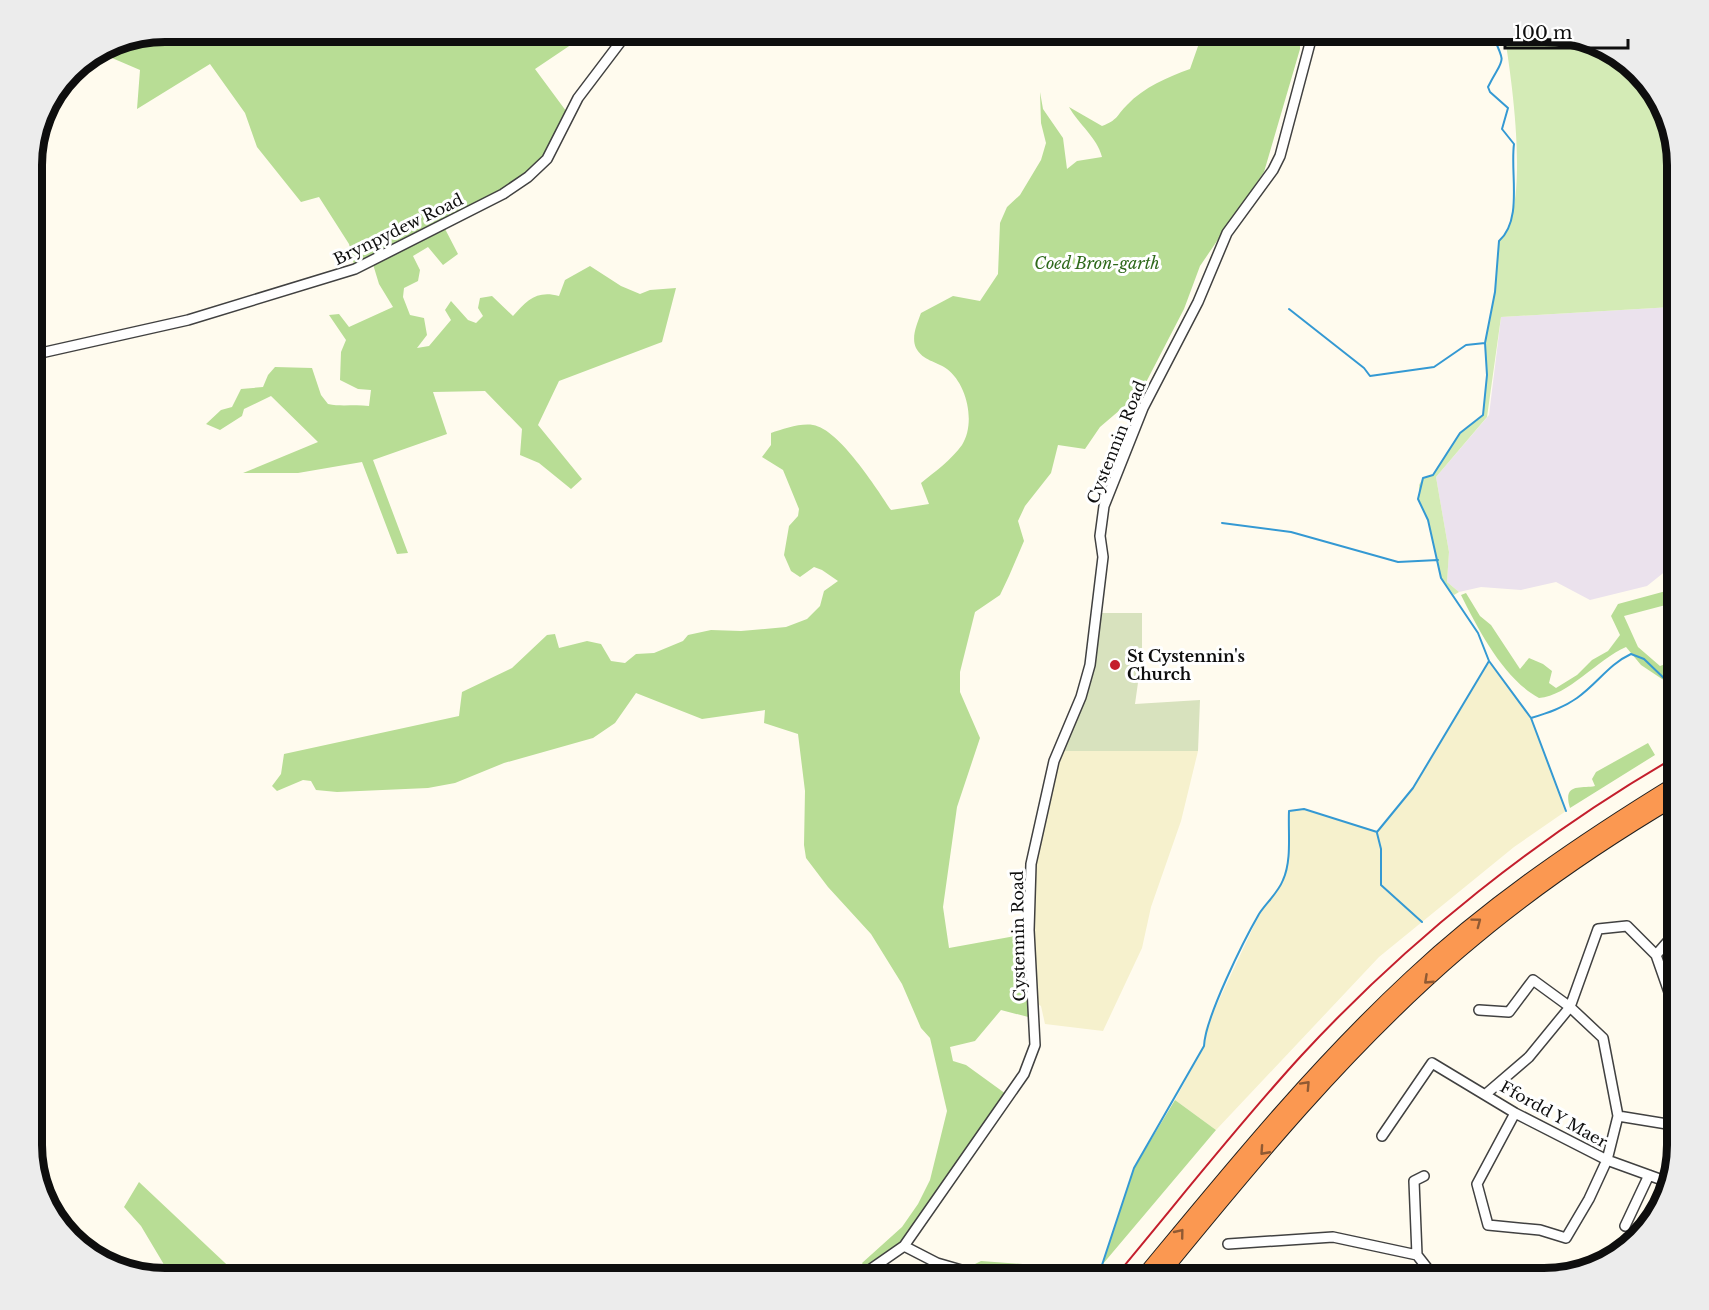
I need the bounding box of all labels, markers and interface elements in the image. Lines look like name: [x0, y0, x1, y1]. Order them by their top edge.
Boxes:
scale bar: [1505, 12, 1628, 50]
text: 100 m: [1514, 22, 1572, 44]
street label: Brynpydew Road: [330, 189, 466, 269]
park label: Coed Bron-garth: [1034, 253, 1160, 273]
street label: Cystennin Road: [1082, 377, 1150, 506]
place label: St Cystennin's Church: [1127, 646, 1245, 684]
marker: St Cystennin's Church: [1108, 658, 1122, 672]
street label: Cystennin Road: [1007, 870, 1029, 1002]
one-way arrow: [1471, 918, 1482, 929]
one-way arrow: [1424, 973, 1434, 984]
street label: Ffordd Y Maer: [1497, 1076, 1611, 1152]
one-way arrow: [1299, 1081, 1310, 1092]
one-way arrow: [1260, 1144, 1271, 1155]
one-way arrow: [1172, 1229, 1183, 1240]

